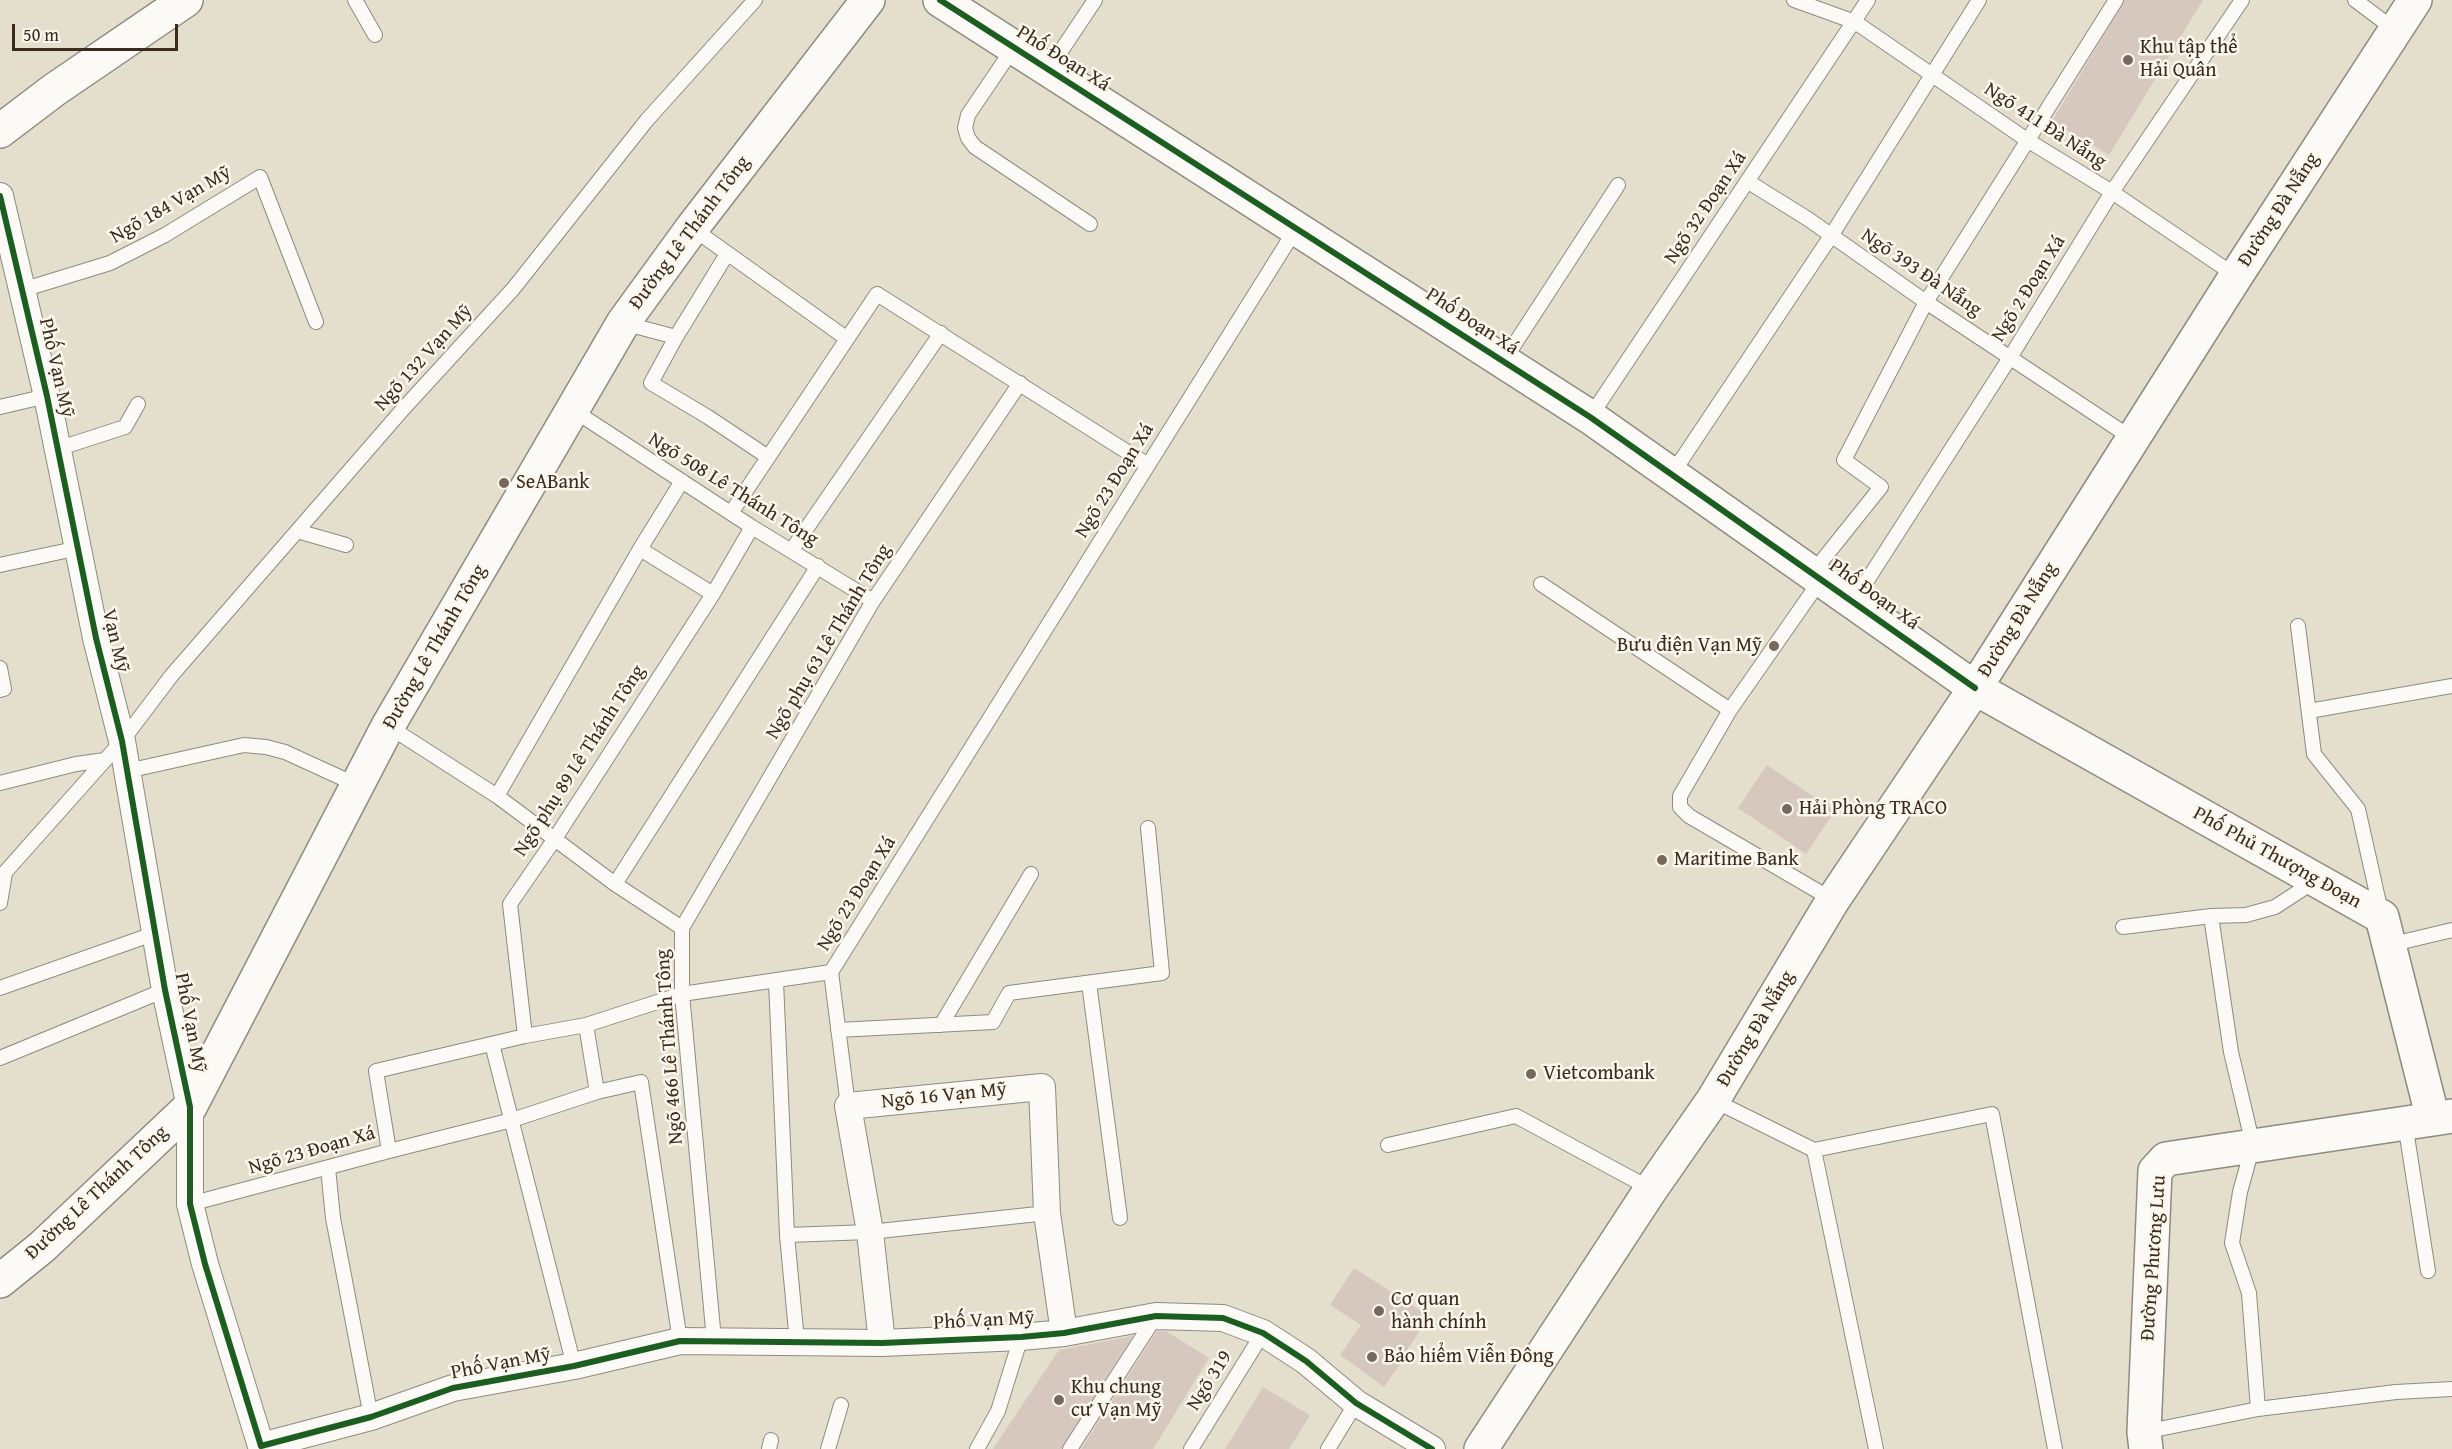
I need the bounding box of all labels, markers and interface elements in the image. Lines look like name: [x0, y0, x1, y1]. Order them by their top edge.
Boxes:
scale bar: [15, 12, 182, 50]
text: 50 m: [23, 21, 59, 48]
street label: Phố Đoạn Xá: [1012, 21, 1114, 97]
place label: Khu tập thể Hải Quân: [2140, 36, 2238, 83]
marker: Khu tập thể Hải Quân: [2121, 53, 2135, 67]
street label: Ngõ 411 Đà Nẵng: [1979, 78, 2111, 174]
street label: Ngõ 32 Đoạn Xá: [1660, 147, 1752, 269]
street label: Đường Đà Nẵng: [2233, 148, 2325, 272]
street label: Đường Lê Thánh Tông: [624, 151, 756, 315]
street label: Ngõ 184 Vạn Mỹ: [106, 161, 236, 249]
street label: Ngõ 393 Đà Nẵng: [1856, 224, 1986, 322]
street label: Ngõ 2 Đoạn Xá: [1987, 231, 2071, 347]
street label: Phố Đoạn Xá: [1421, 283, 1523, 361]
street label: Ngõ 132 Vạn Mỹ: [370, 300, 478, 416]
street label: Phố Vạn Mỹ: [33, 316, 79, 420]
street label: Ngõ 23 Đoạn Xá: [1070, 419, 1160, 543]
street label: Ngõ 508 Lê Thánh Tông: [644, 428, 822, 552]
place label: SeABank: [516, 471, 589, 495]
marker: SeABank: [497, 476, 511, 490]
street label: Ngõ phụ 63 Lê Thánh Tông: [761, 540, 897, 744]
street label: Phố Đoạn Xá: [1824, 554, 1924, 636]
street label: Đường Đà Nẵng: [1973, 558, 2063, 682]
street label: Đường Lê Thánh Tông: [378, 560, 492, 734]
street label: Vạn Mỹ: [96, 607, 134, 675]
place label: Bưu điện Vạn Mỹ: [1617, 634, 1762, 658]
marker: Bưu điện Vạn Mỹ: [1767, 639, 1781, 653]
street label: Ngõ phụ 89 Lê Thánh Tông: [509, 661, 651, 861]
place label: Hải Phòng TRACO: [1799, 797, 1947, 821]
marker: Hải Phòng TRACO: [1780, 802, 1794, 816]
street label: Phố Phủ Thượng Đoạn: [2189, 802, 2365, 914]
street label: Ngõ 23 Đoạn Xá: [812, 832, 902, 956]
place label: Maritime Bank: [1674, 848, 1799, 872]
marker: Maritime Bank: [1655, 853, 1669, 867]
street label: Ngõ 466 Lê Thánh Tông: [651, 948, 689, 1146]
street label: Đường Đà Nẵng: [1712, 967, 1800, 1091]
street label: Phố Vạn Mỹ: [169, 971, 211, 1075]
place label: Vietcombank: [1543, 1062, 1655, 1086]
marker: Vietcombank: [1524, 1067, 1538, 1081]
street label: Ngõ 16 Vạn Mỹ: [880, 1077, 1008, 1115]
street label: Đường Lê Thánh Tông: [21, 1121, 173, 1265]
street label: Ngõ 23 Đoạn Xá: [246, 1121, 378, 1181]
street label: Đường Phương Lưu: [2136, 1174, 2172, 1342]
place label: Cơ quan hành chính: [1391, 1288, 1486, 1335]
marker: Cơ quan hành chính: [1372, 1304, 1386, 1318]
street label: Phố Vạn Mỹ: [933, 1306, 1035, 1336]
street label: Phố Vạn Mỹ: [449, 1343, 553, 1385]
place label: Bảo hiểm Viễn Đông: [1384, 1345, 1554, 1369]
street label: Ngõ 319: [1182, 1346, 1238, 1416]
marker: Bảo hiểm Viễn Đông: [1365, 1350, 1379, 1364]
place label: Khu chung cư Vạn Mỹ: [1071, 1376, 1161, 1423]
marker: Khu chung cư Vạn Mỹ: [1052, 1393, 1066, 1407]

